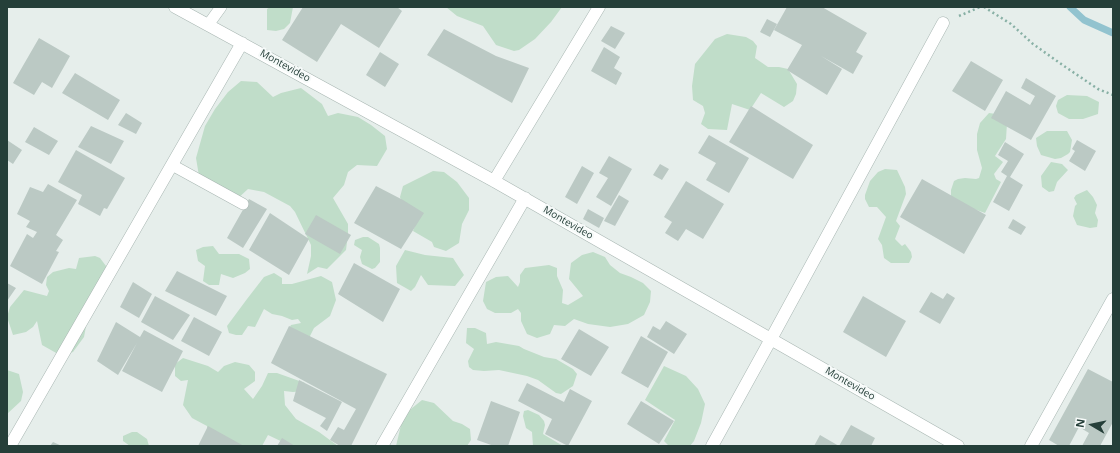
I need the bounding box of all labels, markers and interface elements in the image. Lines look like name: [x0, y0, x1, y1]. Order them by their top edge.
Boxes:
street label: Montevideo: [258, 47, 312, 85]
street label: Montevideo: [541, 204, 595, 242]
street label: Montevideo: [823, 365, 877, 403]
north arrow: [1072, 405, 1112, 445]
text: N: [1072, 417, 1088, 429]

